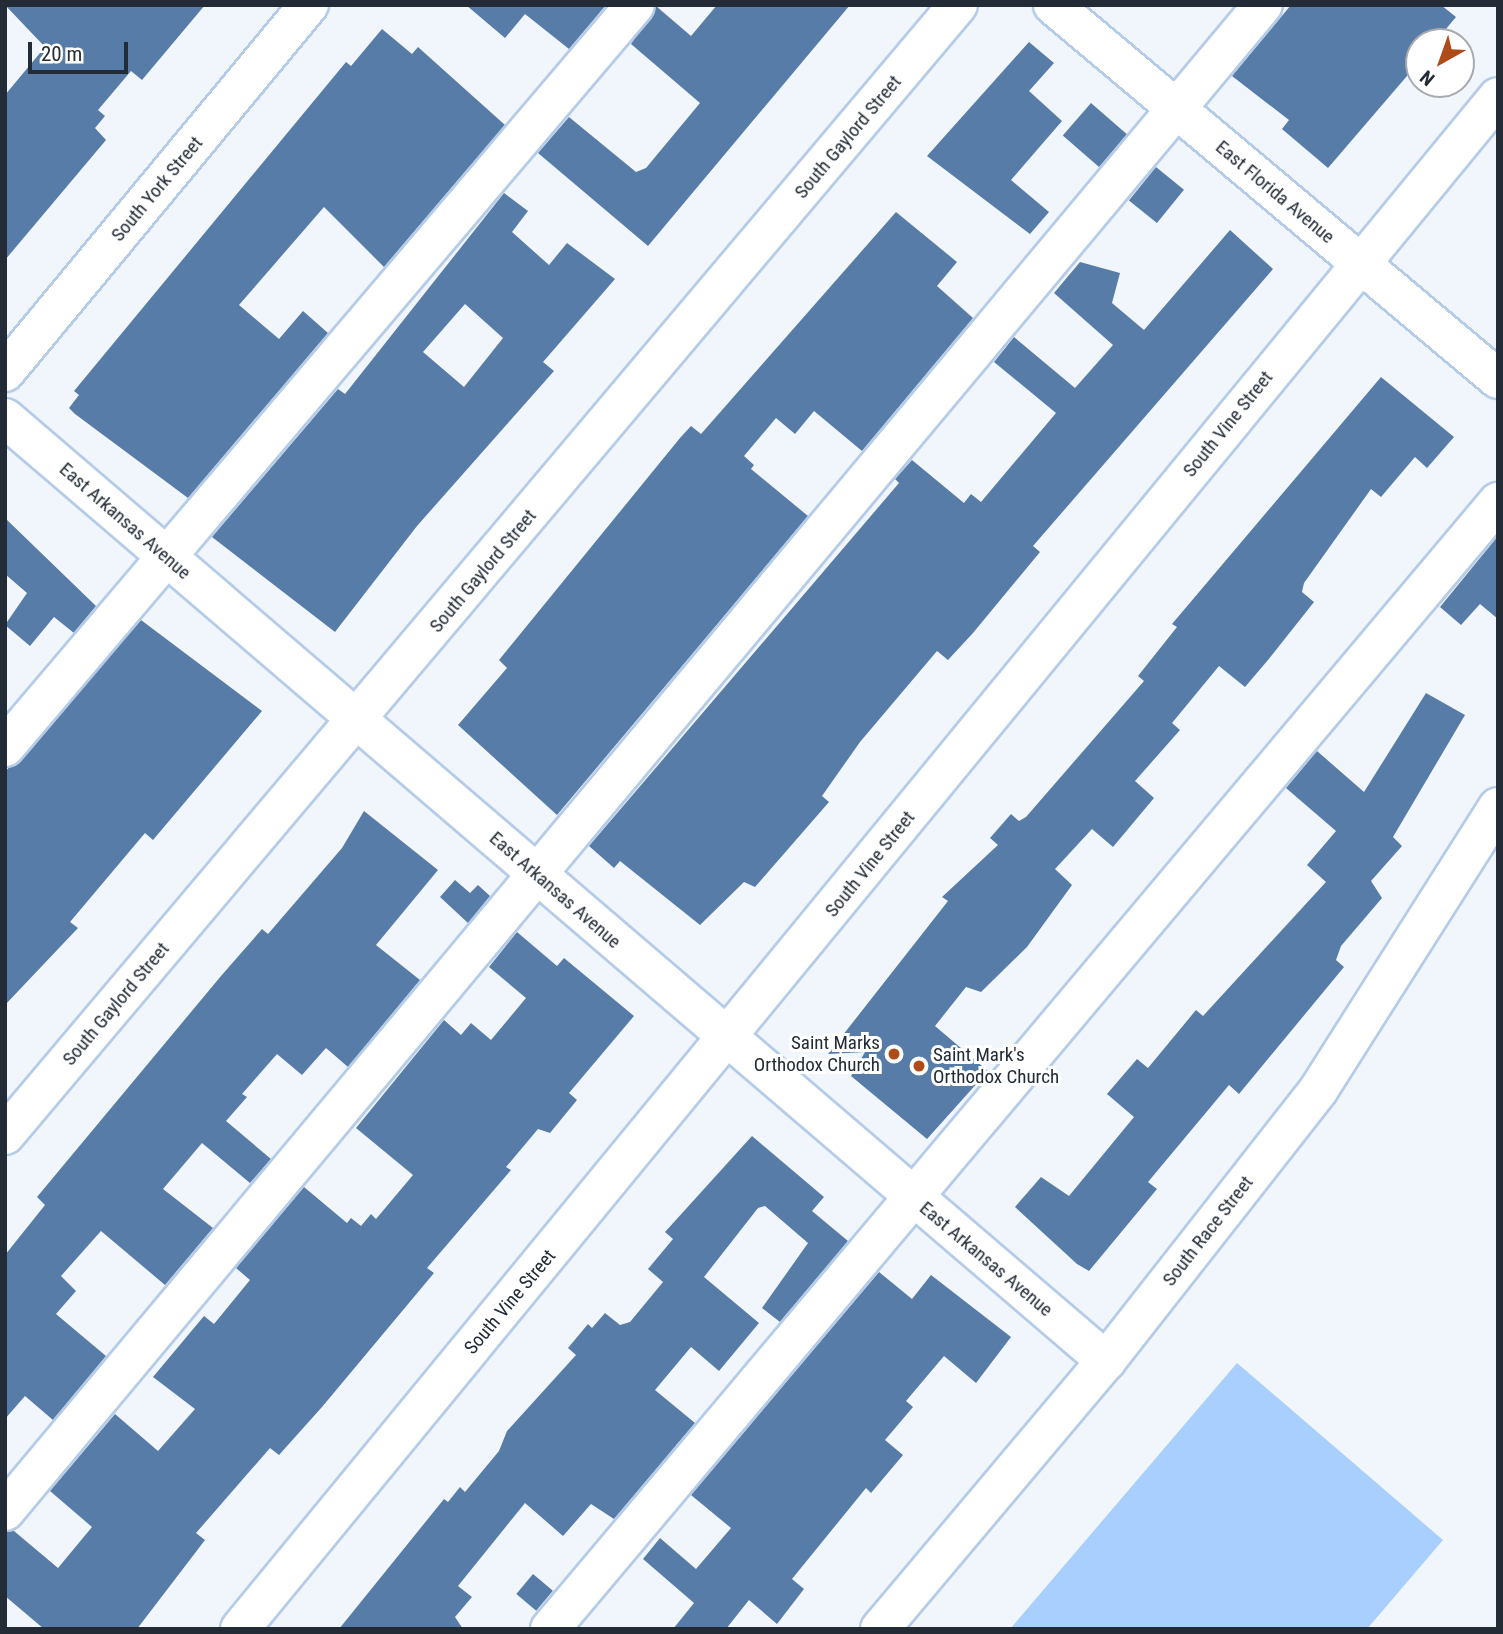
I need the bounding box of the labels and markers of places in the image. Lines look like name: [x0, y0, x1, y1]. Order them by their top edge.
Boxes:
place label: Saint Marks Orthodox Church: [754, 1032, 880, 1076]
place label: Saint Mark's Orthodox Church: [933, 1044, 1059, 1088]
marker: Saint Marks Orthodox Church: [886, 1046, 902, 1062]
marker: Saint Mark's Orthodox Church: [911, 1058, 927, 1074]

